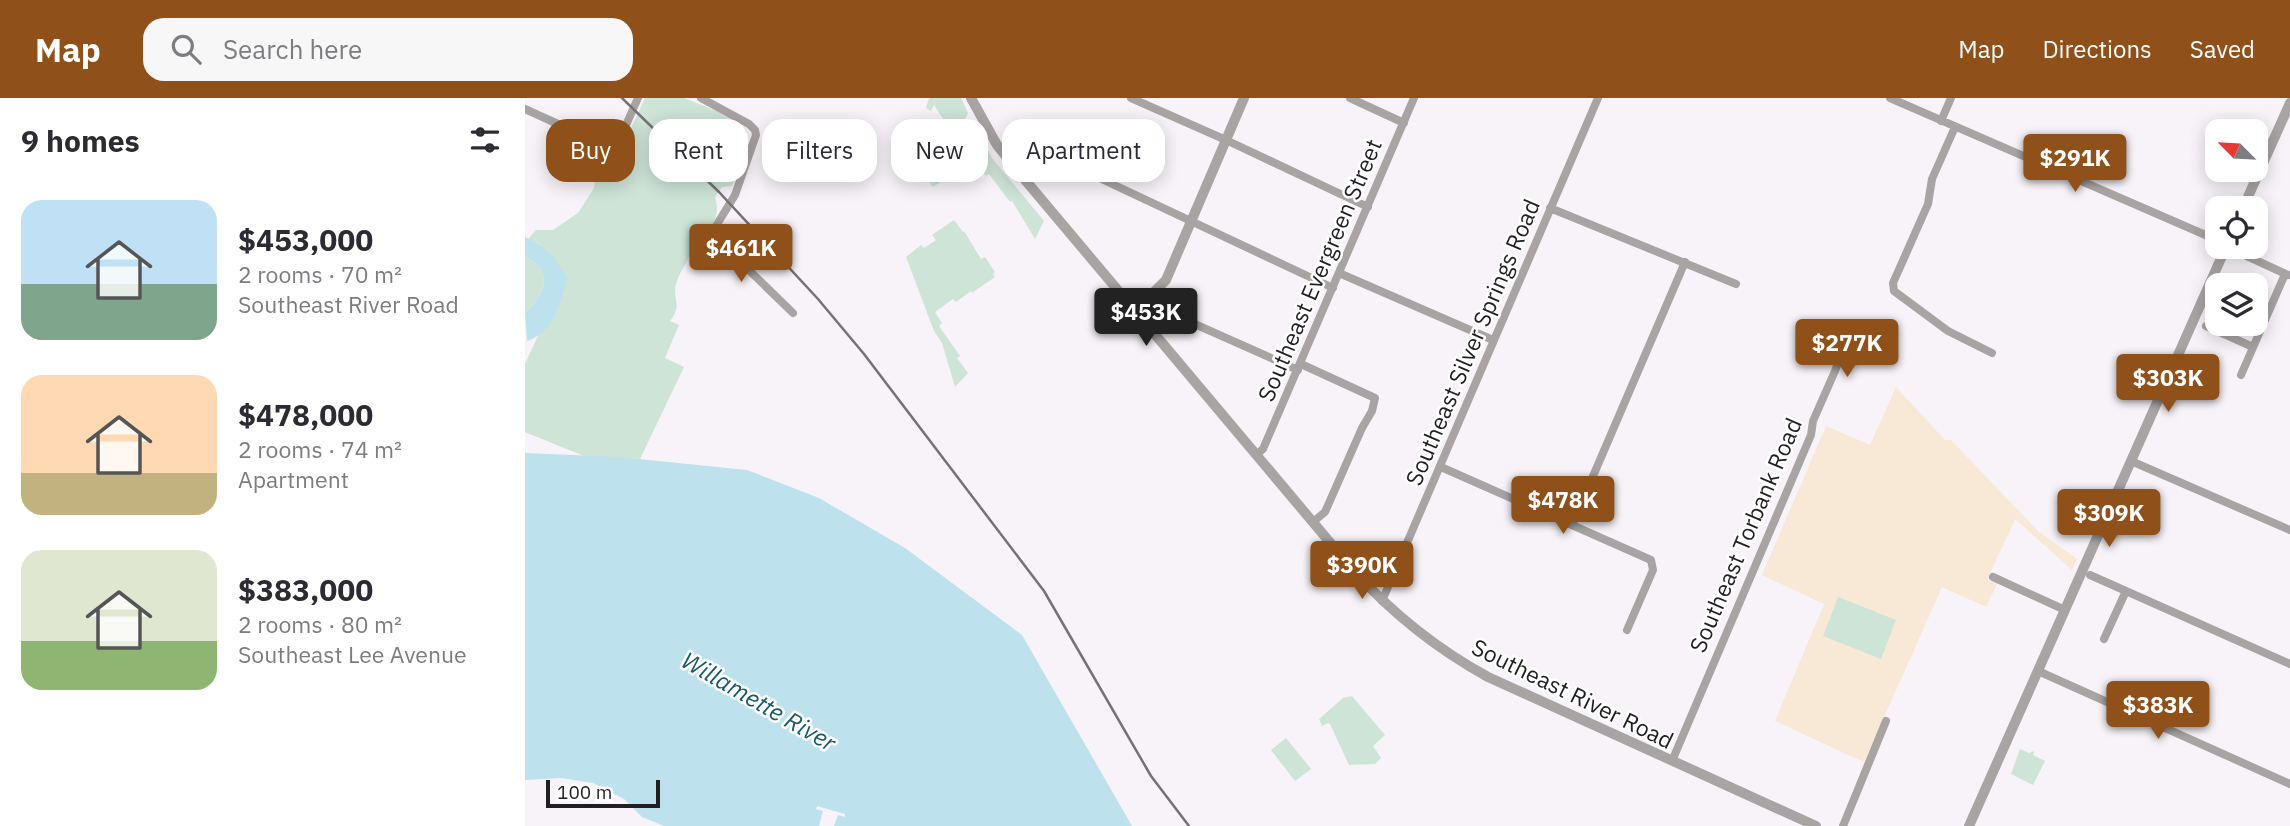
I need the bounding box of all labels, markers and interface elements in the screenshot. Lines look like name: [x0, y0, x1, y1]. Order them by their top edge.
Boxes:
search box: [143, 18, 633, 81]
text: Map: [35, 28, 101, 71]
icon: search: [167, 30, 205, 68]
text: Search here: [223, 32, 362, 66]
text: Map: [1958, 33, 2004, 65]
text: Directions: [2042, 33, 2152, 65]
text: Saved: [2190, 33, 2255, 65]
chip: Buy: [546, 119, 635, 182]
chip: Rent: [649, 119, 748, 182]
chip: Filters: [762, 119, 877, 182]
chip: New: [891, 119, 988, 182]
chip: Apartment: [1002, 119, 1165, 182]
north arrow: [2205, 119, 2268, 182]
map controls: [2205, 119, 2268, 336]
text: 9 homes: [21, 121, 140, 160]
icon: filters: [466, 121, 504, 159]
street label: Southeast Evergreen Street: [1250, 134, 1388, 406]
pin: $291K: [2026, 134, 2124, 194]
text: $291K: [2039, 142, 2111, 172]
street label: Southeast Silver Springs Road: [1398, 194, 1546, 490]
button: locate: [2205, 196, 2268, 259]
text: $453,000: [238, 220, 373, 259]
pin: $461K: [692, 225, 790, 284]
icon: home: [77, 228, 161, 312]
text: $461K: [705, 232, 777, 262]
text: 2 rooms · 70 m²: [238, 259, 402, 289]
button: layers: [2205, 273, 2268, 336]
pin: $453K: [1097, 288, 1195, 348]
text: Southeast River Road: [238, 289, 459, 319]
text: $453K: [1110, 296, 1182, 326]
pin: $277K: [1798, 320, 1896, 379]
text: $277K: [1811, 327, 1883, 357]
pin: $303K: [2119, 354, 2217, 414]
text: $303K: [2132, 362, 2204, 392]
text: $478,000: [238, 395, 373, 434]
icon: home: [77, 403, 161, 487]
street label: Southeast Torbank Road: [1682, 413, 1808, 657]
text: 2 rooms · 74 m²: [238, 434, 402, 464]
text: Apartment: [238, 464, 349, 494]
pin: $478K: [1514, 476, 1612, 536]
text: $478K: [1527, 484, 1599, 514]
pin: $309K: [2060, 490, 2158, 549]
text: $309K: [2073, 497, 2145, 527]
pin: $390K: [1313, 542, 1411, 601]
text: $390K: [1326, 549, 1398, 579]
text: $383,000: [238, 570, 373, 609]
icon: home: [77, 578, 161, 662]
text: 2 rooms · 80 m²: [238, 609, 402, 639]
street label: Southeast River Road: [1467, 631, 1679, 755]
text: Southeast Lee Avenue: [238, 639, 467, 669]
water label: Willamette River: [676, 644, 843, 759]
pin: $383K: [2109, 682, 2207, 741]
text: $383K: [2122, 689, 2194, 719]
scale bar: [546, 777, 660, 809]
text: 100 m: [557, 780, 612, 804]

